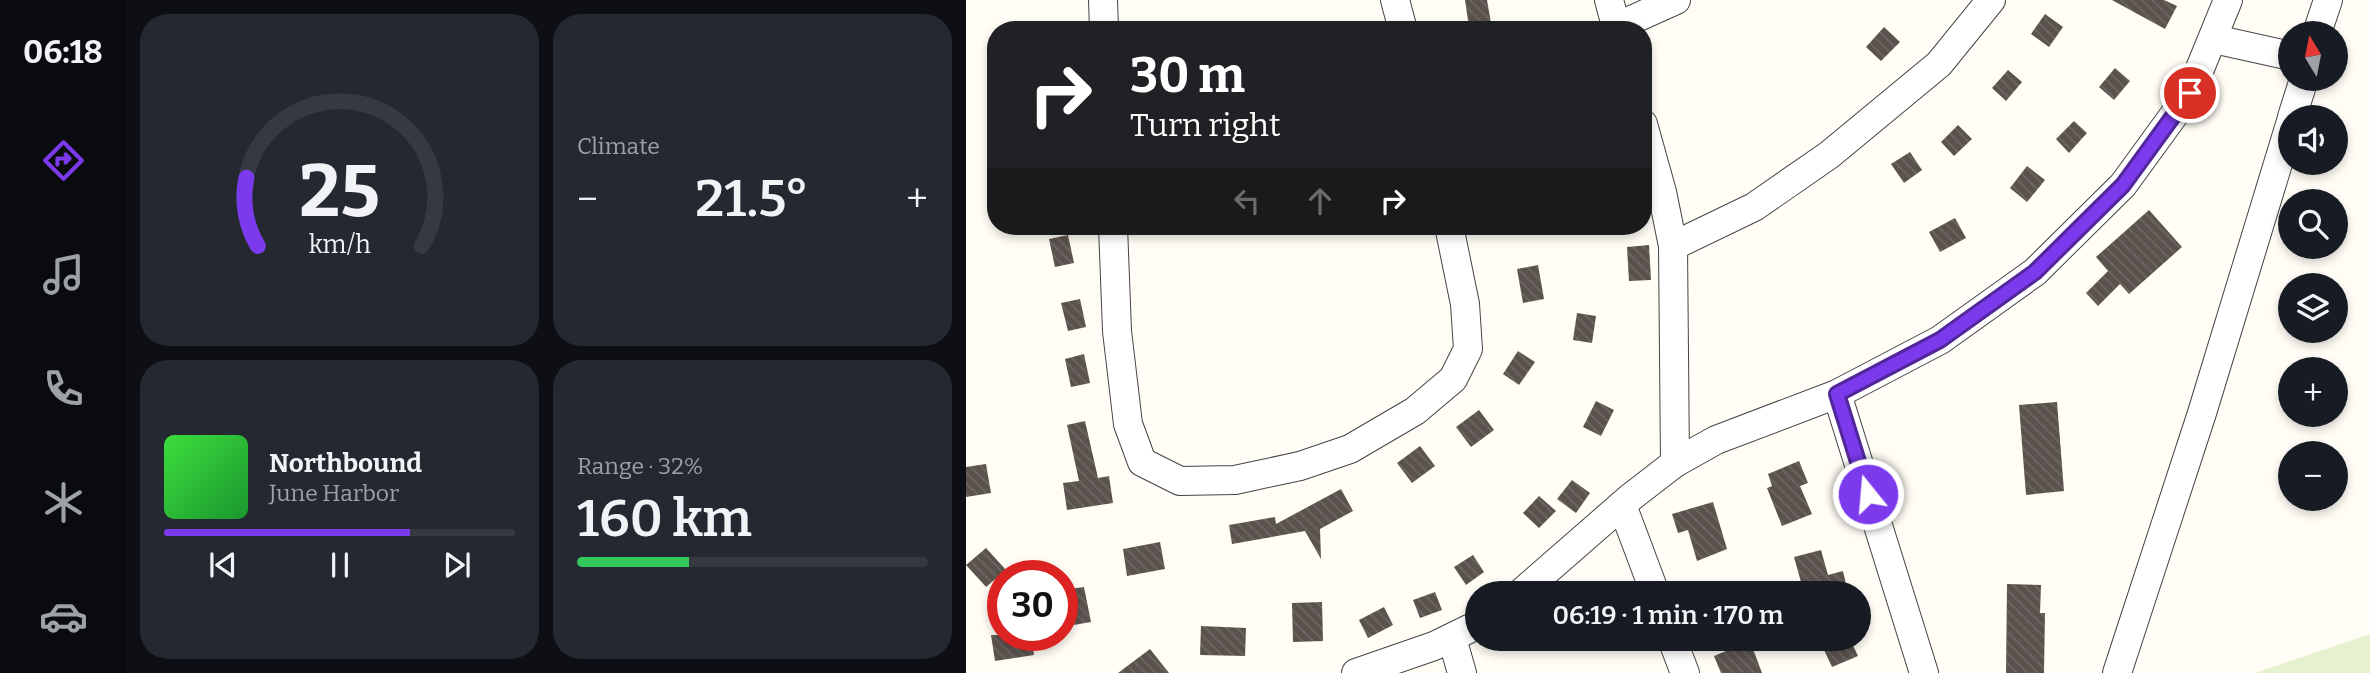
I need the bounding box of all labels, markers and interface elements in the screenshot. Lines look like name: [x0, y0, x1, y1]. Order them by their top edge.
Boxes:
north arrow: [2278, 21, 2348, 91]
map controls: [2278, 21, 2348, 511]
text: 06:18: [23, 33, 103, 71]
text: 30 m: [1130, 46, 1245, 105]
icon: right: [1015, 49, 1106, 140]
pin: [2160, 63, 2220, 123]
icon: arrive: [2171, 74, 2209, 112]
button: sound: [2278, 105, 2348, 175]
text: Turn right: [1130, 106, 1281, 144]
text: Climate: [577, 132, 660, 160]
icon: directions: [39, 136, 88, 185]
text: 25: [299, 148, 380, 235]
text: 21.5°: [695, 167, 809, 230]
text: −: [577, 176, 598, 222]
text: +: [906, 176, 928, 222]
icon: left: [1228, 182, 1266, 220]
icon: ahead: [1301, 182, 1339, 220]
icon: right: [1374, 182, 1412, 220]
button: search: [2278, 189, 2348, 259]
text: km/h: [309, 230, 371, 260]
icon: music: [39, 250, 88, 299]
button: layers: [2278, 273, 2348, 343]
button: +: [2278, 357, 2348, 427]
icon: phone: [39, 364, 88, 413]
button: −: [2278, 441, 2348, 511]
text: Northbound: [269, 448, 422, 479]
text: Range · 32%: [577, 452, 703, 480]
position arrow: [1831, 457, 1905, 531]
icon: climate: [39, 478, 88, 527]
text: June Harbor: [269, 479, 399, 507]
text: 160 km: [577, 487, 752, 550]
icon: previous: [204, 546, 242, 584]
icon: pause: [321, 546, 359, 584]
icon: next: [438, 546, 476, 584]
speed limit sign: 30: [987, 560, 1078, 651]
icon: car: [39, 592, 88, 641]
text: 06:19 · 1 min · 170 m: [1553, 600, 1783, 631]

